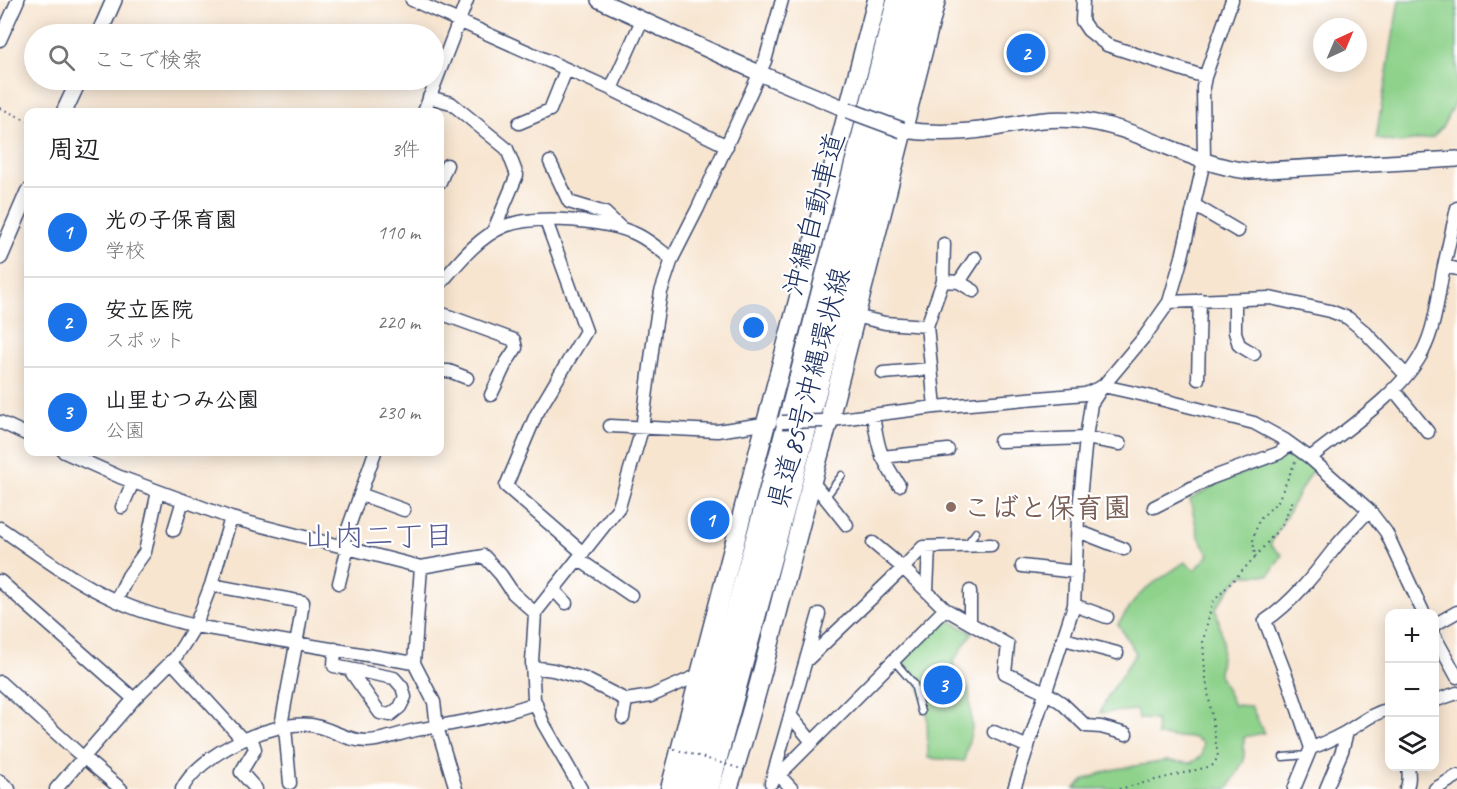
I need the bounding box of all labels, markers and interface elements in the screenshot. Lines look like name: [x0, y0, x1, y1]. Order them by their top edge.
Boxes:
north arrow: [1313, 18, 1367, 72]
search box: [24, 24, 444, 90]
pin: 2: [1006, 31, 1046, 76]
icon: search: [45, 41, 78, 74]
text: ここで検索: [93, 46, 203, 74]
street label: 沖縄自動車道: [775, 128, 852, 300]
text: 周辺: [48, 133, 100, 166]
text: 3件: [391, 137, 420, 162]
text: 光の子保育園: [105, 206, 237, 234]
text: 1: [63, 220, 72, 245]
text: 110 m: [377, 220, 420, 245]
text: 学校: [105, 238, 145, 263]
street label: 県道85号沖縄環状線: [759, 263, 858, 513]
text: 安立医院: [105, 296, 193, 324]
text: 2: [63, 310, 72, 335]
text: 220 m: [377, 310, 420, 335]
your location: [739, 313, 768, 342]
text: スポット: [105, 328, 185, 353]
text: 山里むつみ公園: [105, 386, 259, 414]
text: 3: [63, 400, 72, 425]
text: 230 m: [377, 400, 420, 425]
text: 公園: [105, 418, 145, 443]
place label: こばと保育園: [963, 490, 1131, 525]
pin: 1: [690, 498, 730, 542]
marker: こばと保育園: [944, 500, 958, 514]
district label: 山内二丁目: [304, 517, 454, 555]
map controls: [1385, 609, 1439, 771]
button: +: [1385, 609, 1439, 663]
pin: 3: [924, 662, 962, 708]
button: −: [1385, 663, 1439, 717]
button: layers: [1385, 717, 1439, 771]

